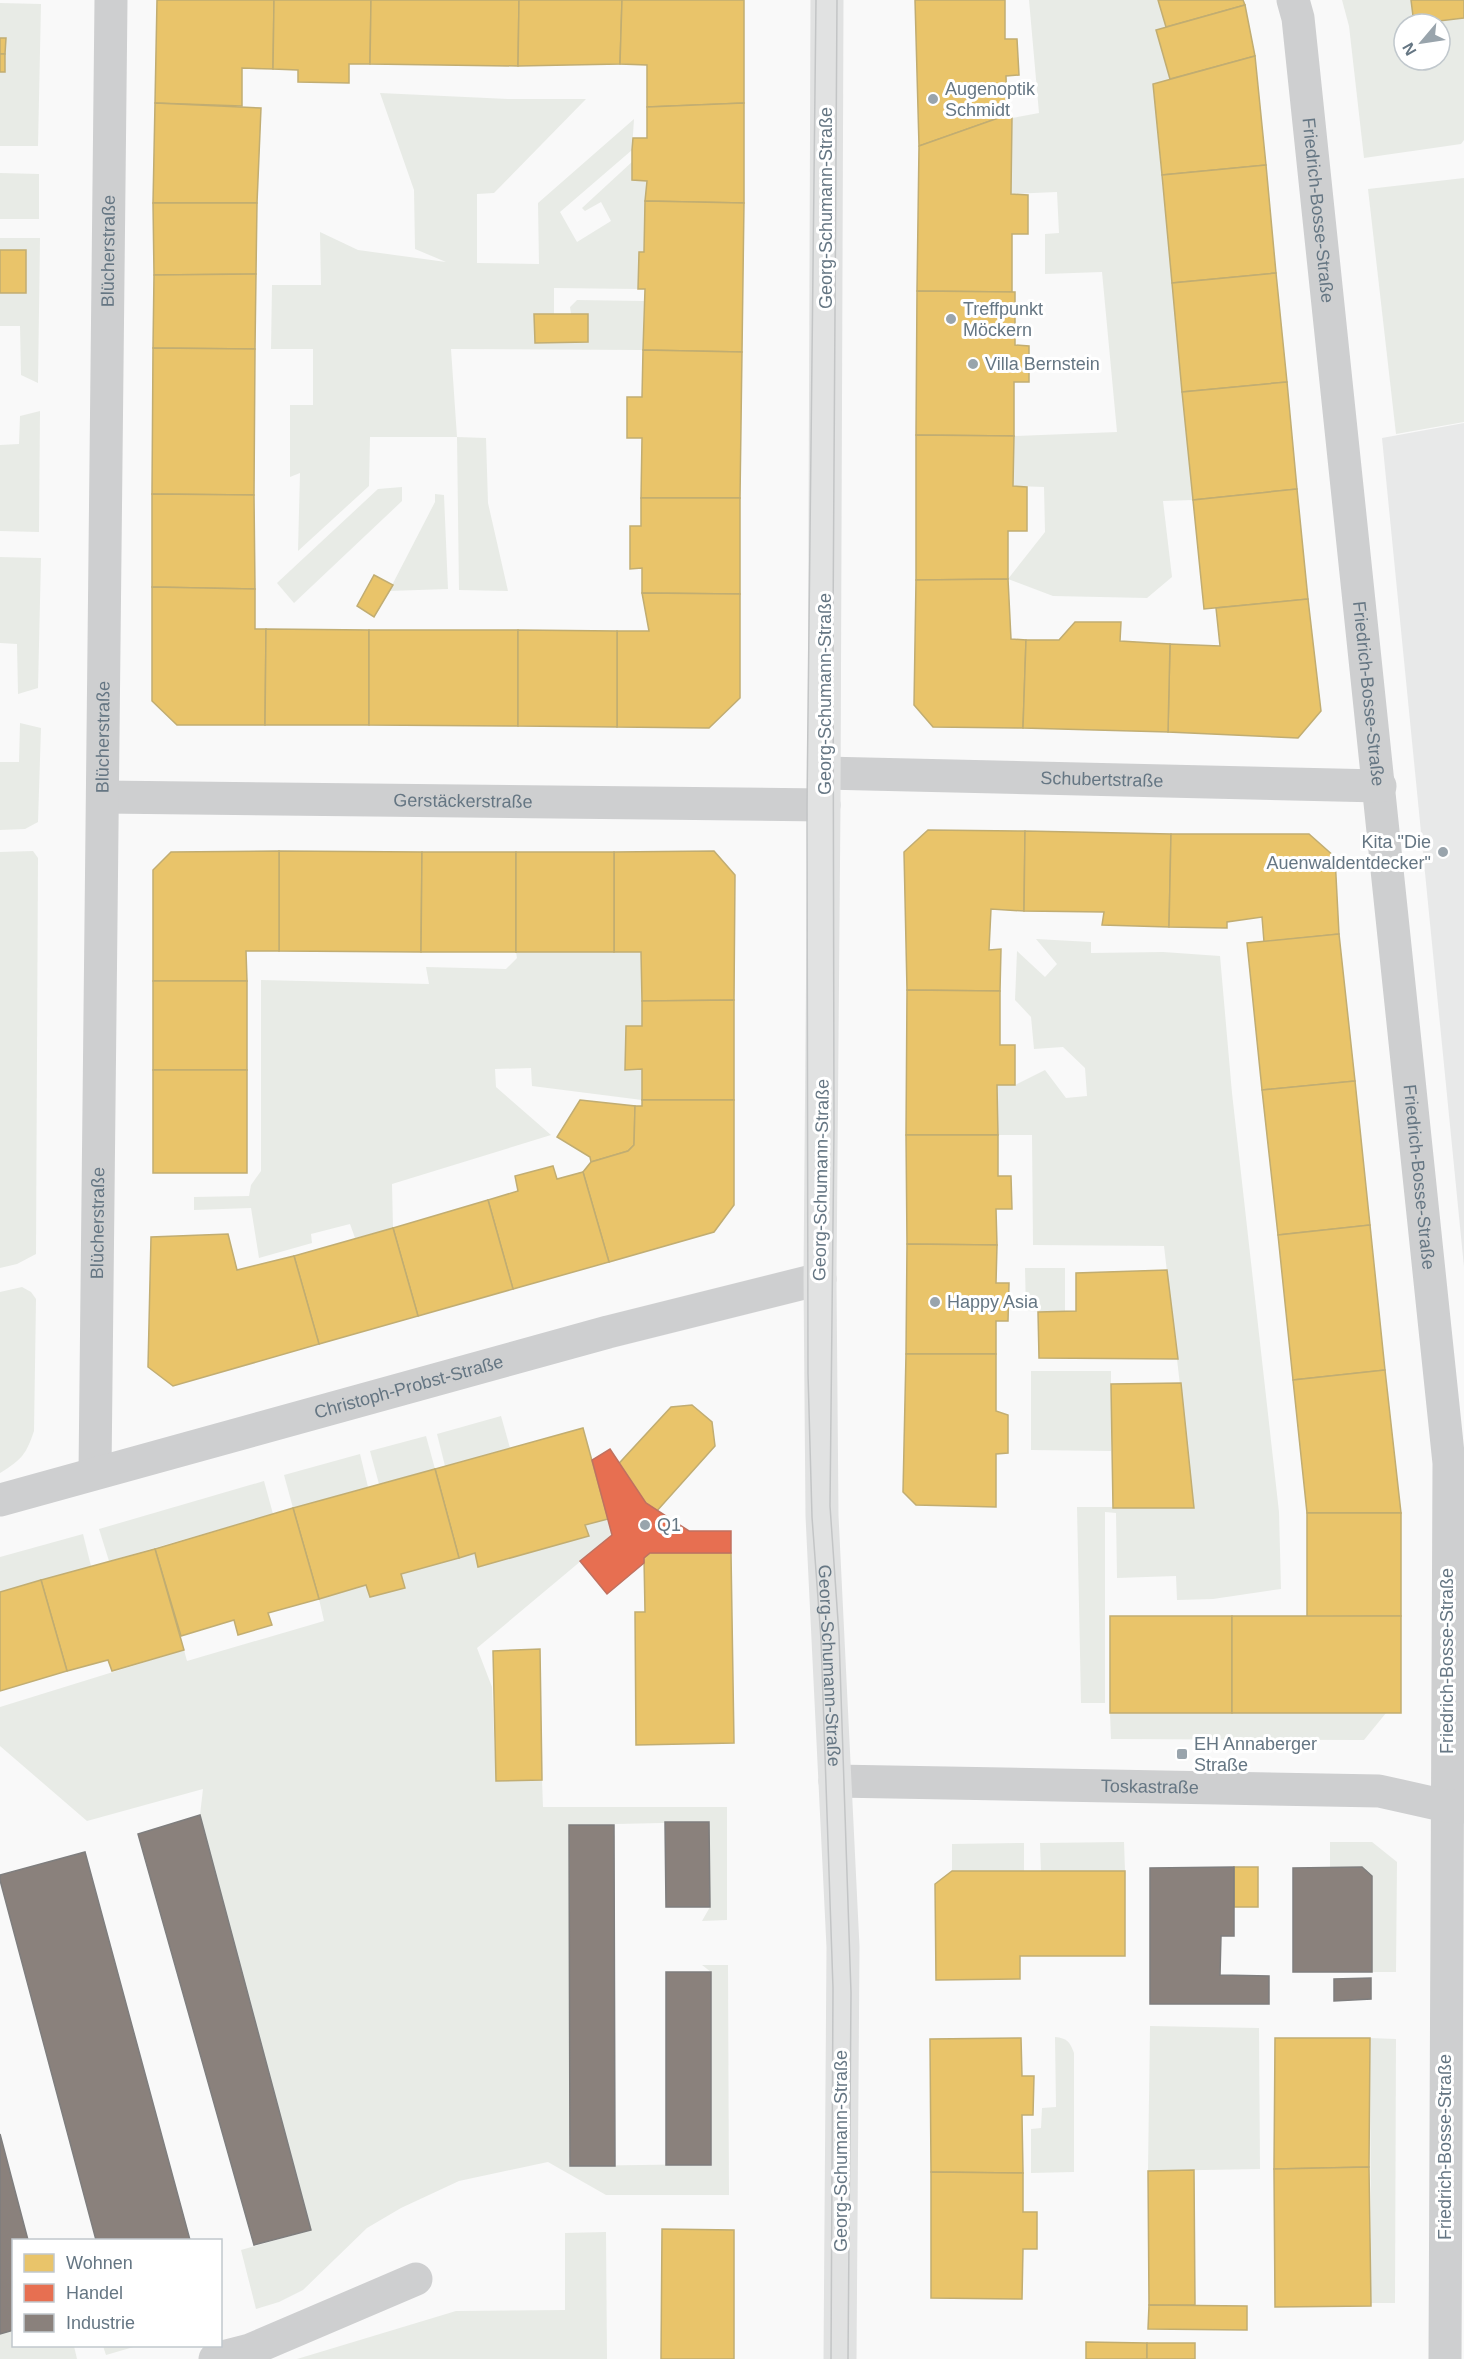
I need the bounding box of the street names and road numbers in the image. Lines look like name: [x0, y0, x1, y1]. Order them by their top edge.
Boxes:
street label: Georg-Schumann-Straße: [816, 107, 836, 309]
street label: Friedrich-Bosse-Straße: [1298, 117, 1338, 304]
street label: Blücherstraße: [98, 195, 119, 307]
street label: Georg-Schumann-Straße: [815, 593, 835, 795]
street label: Friedrich-Bosse-Straße: [1349, 600, 1388, 787]
street label: Blücherstraße: [92, 681, 114, 793]
street label: Schubertstraße: [1040, 768, 1164, 791]
street label: Gerstäckerstraße: [393, 790, 533, 812]
street label: Georg-Schumann-Straße: [809, 1079, 833, 1281]
street label: Friedrich-Bosse-Straße: [1399, 1083, 1439, 1271]
street label: Blücherstraße: [87, 1167, 108, 1279]
street label: Christoph-Probst-Straße: [312, 1351, 505, 1423]
street label: Georg-Schumann-Straße: [814, 1564, 844, 1767]
street label: Friedrich-Bosse-Straße: [1437, 1568, 1457, 1754]
street label: Toskastraße: [1101, 1776, 1199, 1798]
street label: Georg-Schumann-Straße: [831, 2050, 851, 2252]
street label: Friedrich-Bosse-Straße: [1435, 2054, 1455, 2240]

